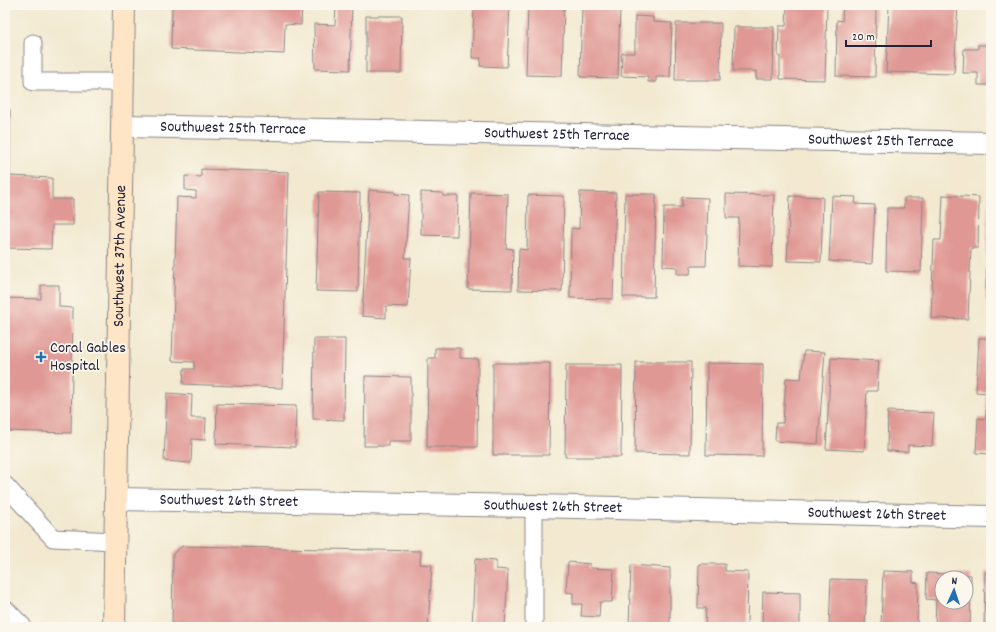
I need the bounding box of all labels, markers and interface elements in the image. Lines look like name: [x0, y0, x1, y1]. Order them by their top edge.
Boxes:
scale bar: [846, 22, 931, 48]
text: 20 m: [852, 29, 875, 46]
street label: Southwest 25th Terrace: [160, 115, 306, 141]
street label: Southwest 25th Terrace: [484, 122, 630, 147]
street label: Southwest 25th Terrace: [808, 128, 954, 154]
street label: Southwest 37th Avenue: [107, 185, 133, 327]
place label: Coral Gables Hospital: [50, 337, 126, 378]
marker: Coral Gables Hospital: [35, 351, 47, 363]
street label: Southwest 26th Street: [159, 488, 299, 514]
street label: Southwest 26th Street: [483, 494, 623, 520]
street label: Southwest 26th Street: [807, 501, 947, 527]
north arrow: [934, 570, 974, 610]
text: N: [951, 574, 958, 590]

